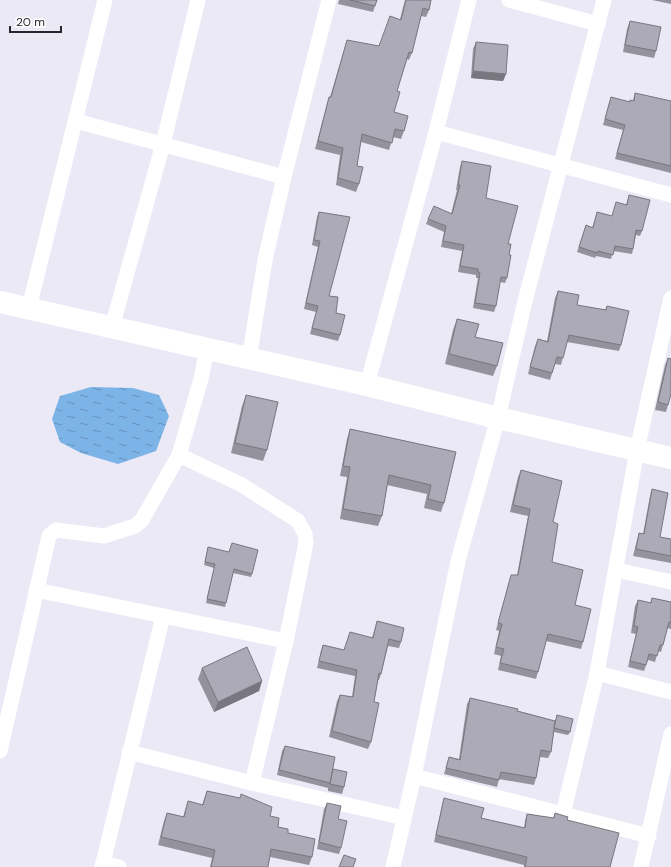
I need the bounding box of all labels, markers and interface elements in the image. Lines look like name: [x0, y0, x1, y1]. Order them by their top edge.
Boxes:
scale bar: [10, 8, 61, 34]
text: 20 m: [16, 14, 45, 30]

